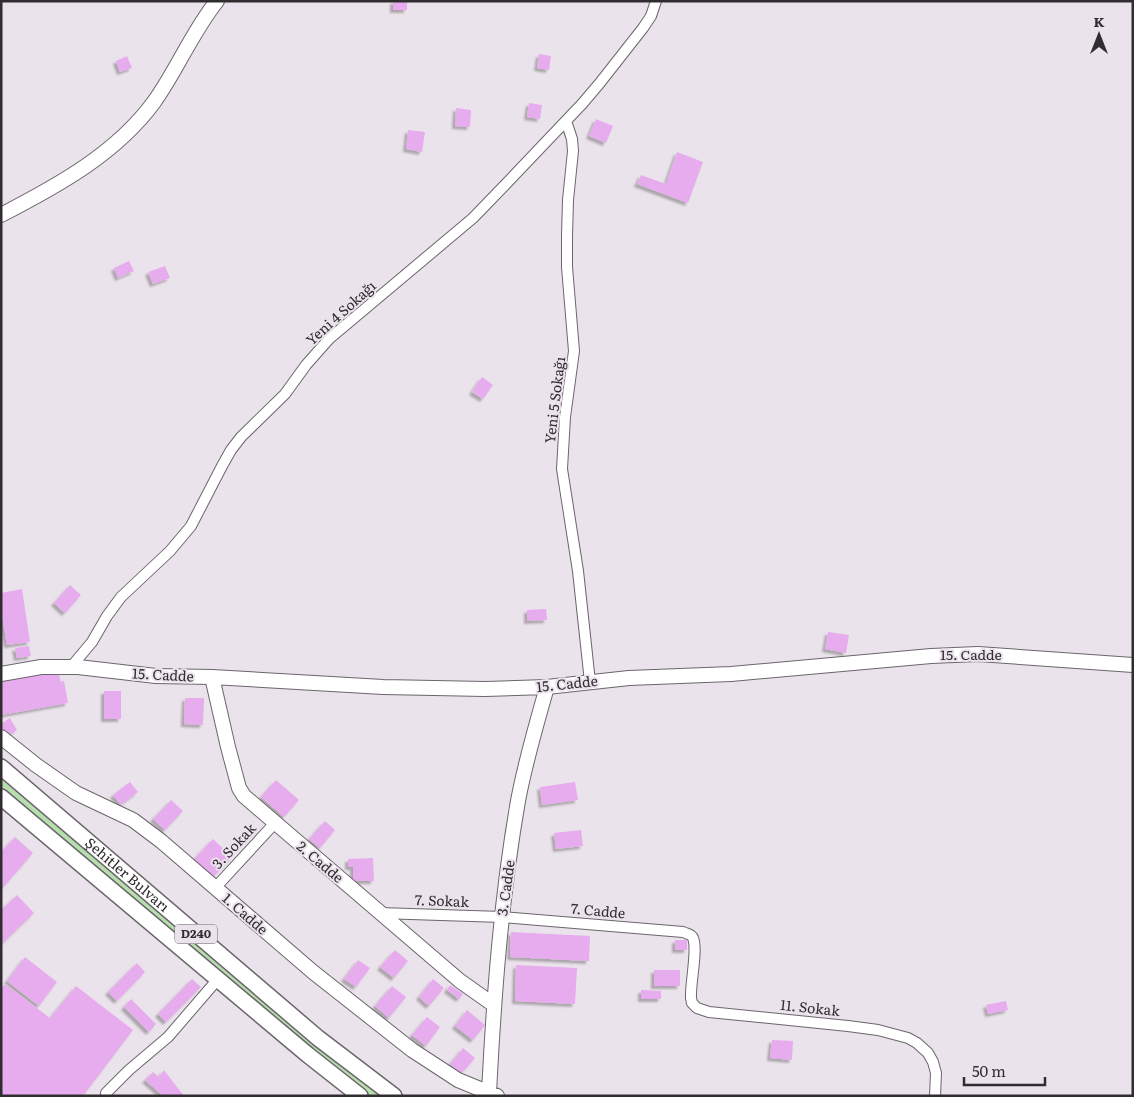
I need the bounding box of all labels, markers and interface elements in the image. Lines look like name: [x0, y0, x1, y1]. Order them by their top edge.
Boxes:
north arrow: [1074, 10, 1124, 60]
text: K: [1094, 11, 1105, 31]
street label: Yeni 4 Sokağı: [301, 275, 380, 349]
street label: Yeni 5 Sokağı: [539, 355, 569, 444]
street label: 15. Cadde: [940, 644, 1002, 664]
street label: 15. Cadde: [132, 662, 194, 686]
street label: 15. Cadde: [535, 670, 599, 696]
street label: 3. Sokak: [207, 818, 260, 873]
street label: Şehitler Bulvarı: [81, 832, 174, 916]
street label: 2. Cadde: [293, 836, 348, 887]
street label: 3. Cadde: [491, 859, 519, 917]
street label: 1. Cadde: [219, 888, 273, 939]
street label: 7. Sokak: [415, 889, 470, 911]
street label: 7. Cadde: [570, 898, 626, 922]
road number: D240: [175, 924, 217, 944]
street label: 11. Sokak: [779, 994, 841, 1020]
scale bar: [964, 1054, 1045, 1086]
text: 50 m: [972, 1059, 1006, 1082]

